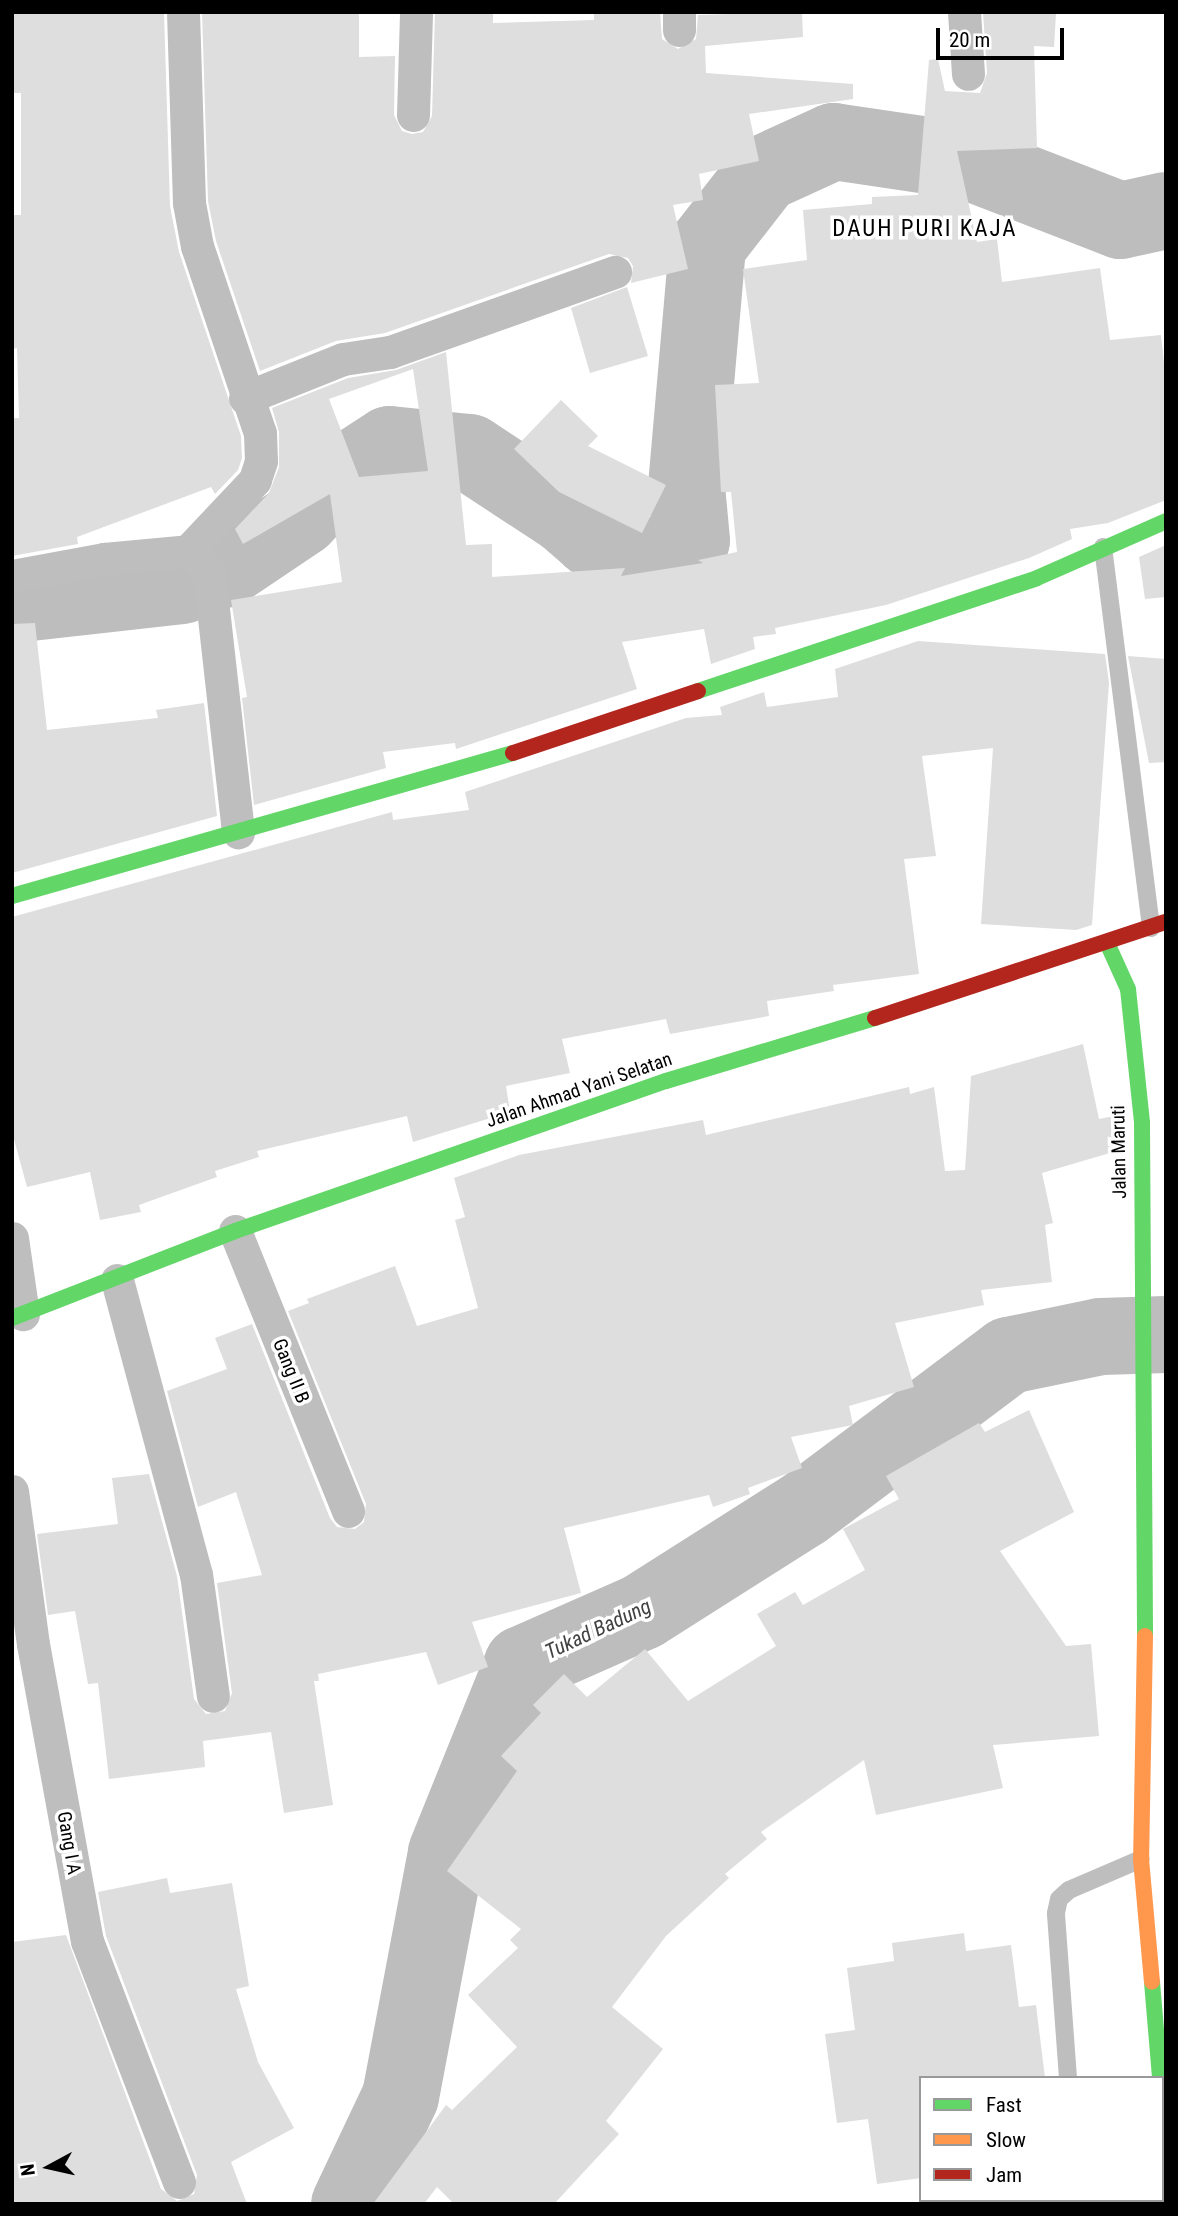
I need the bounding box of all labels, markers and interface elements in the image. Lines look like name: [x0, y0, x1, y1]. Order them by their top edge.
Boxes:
scale bar: [940, 14, 1068, 58]
text: 20 m: [949, 28, 990, 52]
district label: DAUH PURI KAJA: [834, 215, 1016, 243]
street label: Jalan Ahmad Yani Selatan: [483, 1047, 675, 1133]
street label: Jalan Maruti: [1107, 1105, 1131, 1199]
street label: Gang II B: [268, 1335, 314, 1407]
water label: Tukad Badung: [541, 1593, 655, 1665]
street label: Gang I A: [52, 1810, 86, 1876]
legend: [919, 2076, 1164, 2202]
text: Fast: [986, 2093, 1022, 2117]
text: Slow: [986, 2128, 1026, 2152]
north arrow: [14, 2132, 84, 2202]
text: N: [16, 2163, 40, 2177]
text: Jam: [986, 2163, 1022, 2187]

